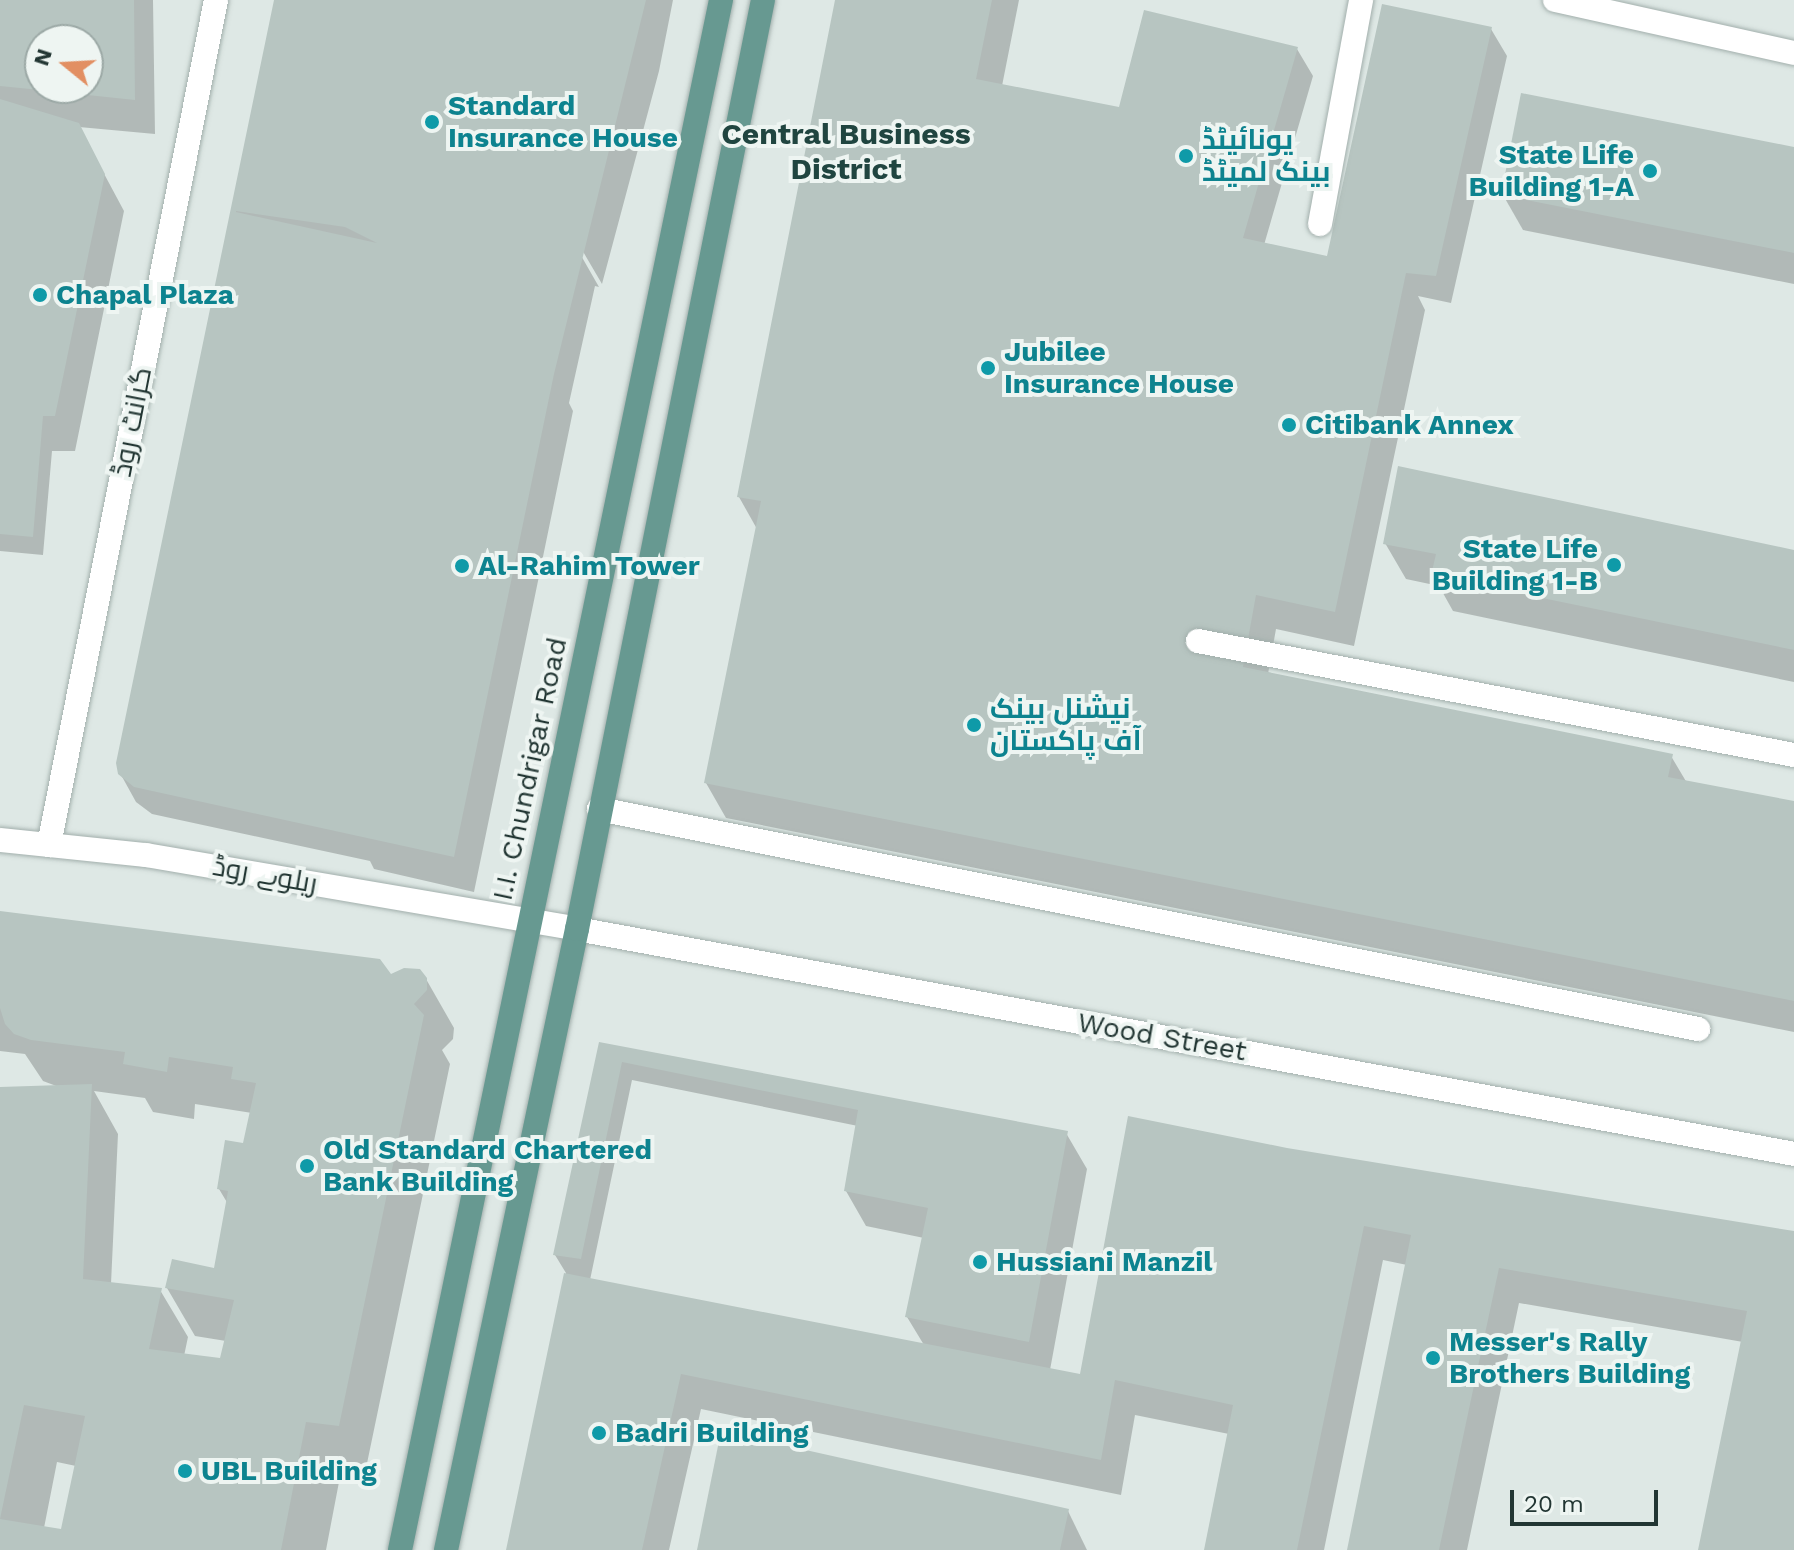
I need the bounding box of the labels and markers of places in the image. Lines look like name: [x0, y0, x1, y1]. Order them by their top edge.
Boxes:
place label: Standard Insurance House: [448, 89, 678, 155]
marker: Standard Insurance House: [423, 113, 441, 131]
place label: یونائیٹڈ بینک لمیٹڈ: [1202, 123, 1330, 189]
place label: State Life Building 1-A: [1468, 138, 1634, 204]
marker: یونائیٹڈ بینک لمیٹڈ: [1177, 147, 1195, 165]
marker: State Life Building 1-A: [1641, 162, 1659, 180]
place label: Chapal Plaza: [56, 278, 234, 312]
marker: Chapal Plaza: [31, 286, 49, 304]
place label: Jubilee Insurance House: [1004, 335, 1234, 401]
marker: Jubilee Insurance House: [979, 359, 997, 377]
place label: Citibank Annex: [1305, 408, 1515, 442]
marker: Citibank Annex: [1280, 416, 1298, 434]
place label: State Life Building 1-B: [1431, 532, 1598, 598]
place label: Al-Rahim Tower: [478, 549, 700, 583]
marker: State Life Building 1-B: [1605, 556, 1623, 574]
marker: Al-Rahim Tower: [453, 557, 471, 575]
place label: نیشنل بینک آف پاکستان: [990, 692, 1142, 758]
marker: نیشنل بینک آف پاکستان: [965, 716, 983, 734]
place label: Old Standard Chartered Bank Building: [323, 1133, 652, 1199]
marker: Old Standard Chartered Bank Building: [298, 1157, 316, 1175]
place label: Hussiani Manzil: [996, 1245, 1212, 1279]
marker: Hussiani Manzil: [971, 1253, 989, 1271]
place label: Messer's Rally Brothers Building: [1449, 1325, 1690, 1391]
marker: Messer's Rally Brothers Building: [1424, 1349, 1442, 1367]
place label: Badri Building: [615, 1416, 809, 1450]
marker: Badri Building: [590, 1424, 608, 1442]
place label: UBL Building: [201, 1454, 377, 1488]
marker: UBL Building: [176, 1462, 194, 1480]

